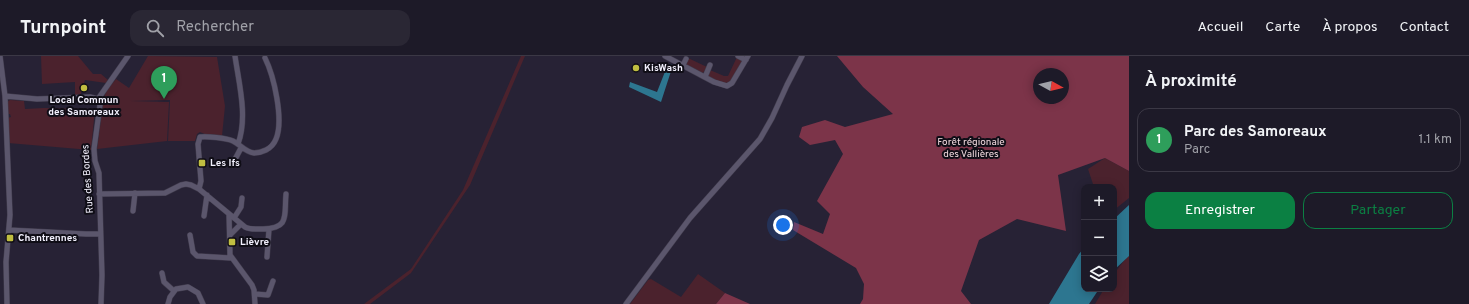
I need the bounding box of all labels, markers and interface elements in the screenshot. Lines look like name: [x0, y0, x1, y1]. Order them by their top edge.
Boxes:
search box: [130, 10, 410, 46]
text: Turnpoint: [20, 16, 106, 40]
icon: search: [144, 17, 166, 39]
text: Rechercher: [176, 18, 254, 37]
text: Accueil: [1197, 19, 1243, 36]
text: Carte: [1265, 19, 1300, 36]
text: À propos: [1322, 19, 1378, 36]
text: Contact: [1400, 19, 1449, 36]
place label: KisWash: [644, 62, 683, 75]
marker: KisWash: [631, 63, 641, 73]
pin: 1: [151, 66, 177, 99]
north arrow: [1033, 68, 1069, 104]
text: À proximité: [1145, 71, 1237, 93]
marker: Local Commun des Samoreaux: [79, 83, 89, 93]
place label: Local Commun des Samoreaux: [48, 94, 120, 119]
text: Parc des Samoreaux: [1184, 123, 1327, 142]
text: 1: [1156, 132, 1162, 148]
text: 1.1 km: [1418, 132, 1452, 148]
park label: Forêt régionale des Vallières: [937, 136, 1005, 161]
text: Parc: [1184, 142, 1210, 158]
street label: Rue des Bordes: [79, 144, 97, 214]
place label: Les Ifs: [210, 157, 240, 170]
marker: Les Ifs: [197, 158, 207, 168]
map controls: [1081, 184, 1117, 292]
button: +: [1081, 184, 1117, 220]
button: Enregistrer: [1145, 192, 1295, 229]
button: Partager: [1303, 192, 1453, 229]
your location: [773, 215, 793, 235]
button: −: [1081, 220, 1117, 256]
place label: Chantrennes: [18, 232, 77, 245]
marker: Chantrennes: [5, 233, 15, 243]
place label: Lièvre: [240, 236, 270, 249]
marker: Lièvre: [227, 237, 237, 247]
button: layers: [1081, 256, 1117, 292]

